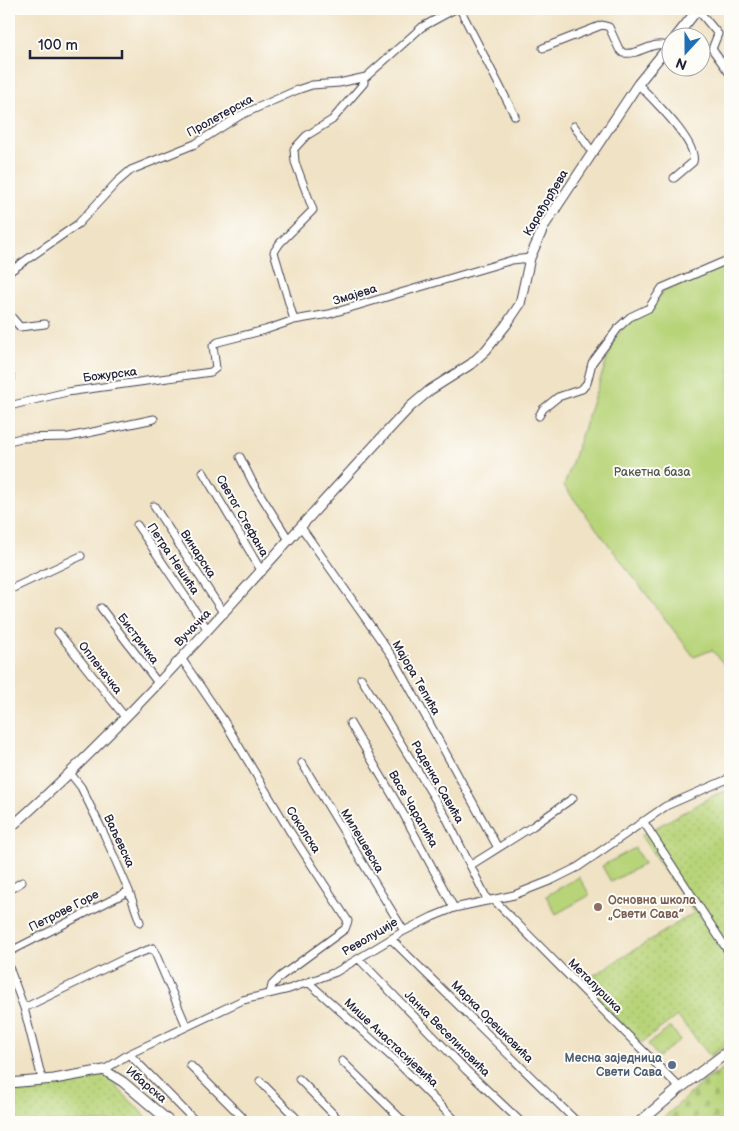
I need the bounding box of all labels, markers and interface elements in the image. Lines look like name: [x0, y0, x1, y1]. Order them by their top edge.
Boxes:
scale bar: [30, 28, 122, 60]
north arrow: [662, 28, 712, 78]
text: 100 m: [38, 36, 78, 55]
text: N: [674, 54, 689, 73]
street label: Пролетерска: [184, 92, 256, 140]
street label: Карађорђева: [520, 167, 572, 239]
street label: Змајева: [331, 281, 379, 309]
street label: Божурска: [82, 364, 138, 386]
park label: Ракетна база: [614, 465, 690, 480]
street label: Светог Стефана: [212, 472, 272, 560]
street label: Петра Нешића: [144, 520, 202, 598]
street label: Винарска: [177, 527, 219, 581]
street label: Вучачка: [172, 606, 214, 650]
street label: Бистричка: [114, 611, 162, 667]
street label: Мајора Тепића: [389, 638, 443, 718]
street label: Опленачка: [75, 639, 125, 697]
street label: Раденка Савића: [407, 738, 467, 826]
street label: Васе Чарапића: [385, 768, 441, 850]
street label: Соколска: [282, 804, 324, 856]
street label: Милешевска: [337, 806, 387, 876]
street label: Ваљевска: [100, 812, 138, 870]
street label: Петрове Горе: [26, 887, 102, 935]
place label: Основна школа „Свети Сава”: [608, 893, 697, 922]
marker: Основна школа „Свети Сава”: [592, 901, 604, 913]
street label: Револуције: [339, 914, 401, 959]
street label: Металуршка: [565, 956, 625, 1016]
street label: Марка Орешковића: [448, 978, 536, 1066]
street label: Јанка Веселиновића: [401, 988, 493, 1080]
street label: Мише Анастасијевића: [341, 995, 441, 1091]
place label: Месна заједница Свети Сава: [565, 1051, 663, 1080]
marker: Месна заједница Свети Сава: [666, 1059, 678, 1071]
street label: Ибарска: [123, 1064, 169, 1106]

